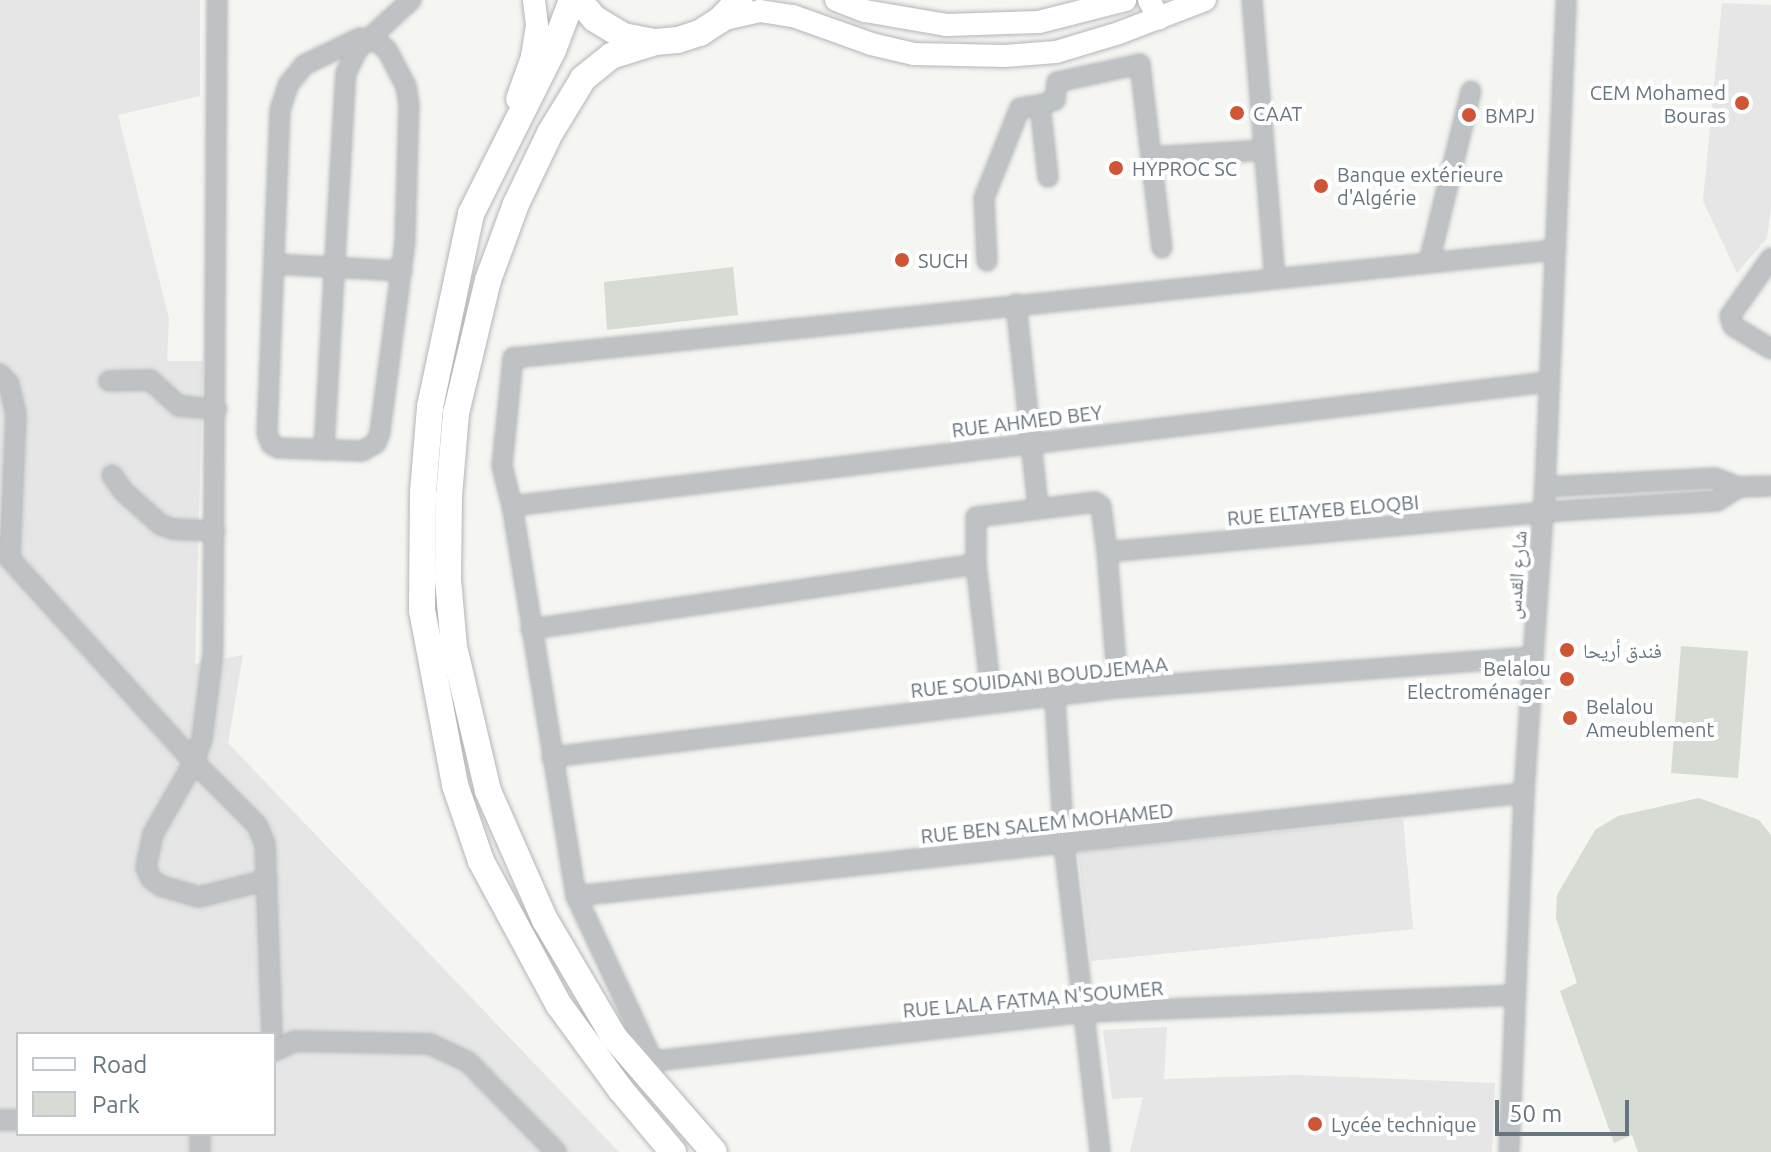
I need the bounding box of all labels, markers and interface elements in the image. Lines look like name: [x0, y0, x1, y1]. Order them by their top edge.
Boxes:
place label: CEM Mohamed Bouras: [1590, 80, 1726, 127]
marker: CEM Mohamed Bouras: [1733, 94, 1751, 112]
place label: CAAT: [1253, 101, 1302, 125]
place label: BMPJ: [1485, 103, 1535, 127]
marker: CAAT: [1228, 104, 1246, 122]
marker: BMPJ: [1460, 106, 1478, 124]
place label: HYPROC SC: [1132, 156, 1237, 180]
marker: HYPROC SC: [1107, 159, 1125, 177]
place label: Banque extérieure d'Algérie: [1337, 162, 1504, 209]
marker: Banque extérieure d'Algérie: [1312, 177, 1330, 195]
place label: SUCH: [918, 248, 968, 272]
marker: SUCH: [893, 251, 911, 269]
street label: RUE AHMED BEY: [950, 400, 1104, 442]
street label: RUE ELTAYEB ELOQBI: [1226, 490, 1420, 530]
street label: شارع القدس: [1501, 530, 1531, 620]
place label: فندق أريحا: [1583, 638, 1662, 662]
marker: فندق أريحا: [1558, 641, 1576, 659]
street label: RUE SOUIDANI BOUDJEMAA: [909, 652, 1169, 702]
place label: Belalou Electroménager: [1407, 656, 1551, 703]
marker: Belalou Electroménager: [1558, 670, 1576, 688]
place label: Belalou Ameublement: [1586, 694, 1714, 741]
marker: Belalou Ameublement: [1561, 709, 1579, 727]
street label: RUE BEN SALEM MOHAMED: [919, 798, 1175, 848]
street label: RUE LALA FATMA N'SOUMER: [902, 976, 1164, 1022]
legend: [16, 1032, 276, 1136]
text: Road: [92, 1051, 147, 1078]
scale bar: [1499, 1084, 1633, 1134]
text: Park: [92, 1091, 140, 1118]
text: 50 m: [1509, 1100, 1562, 1127]
place label: Lycée technique: [1331, 1112, 1476, 1136]
marker: Lycée technique: [1306, 1115, 1324, 1133]

